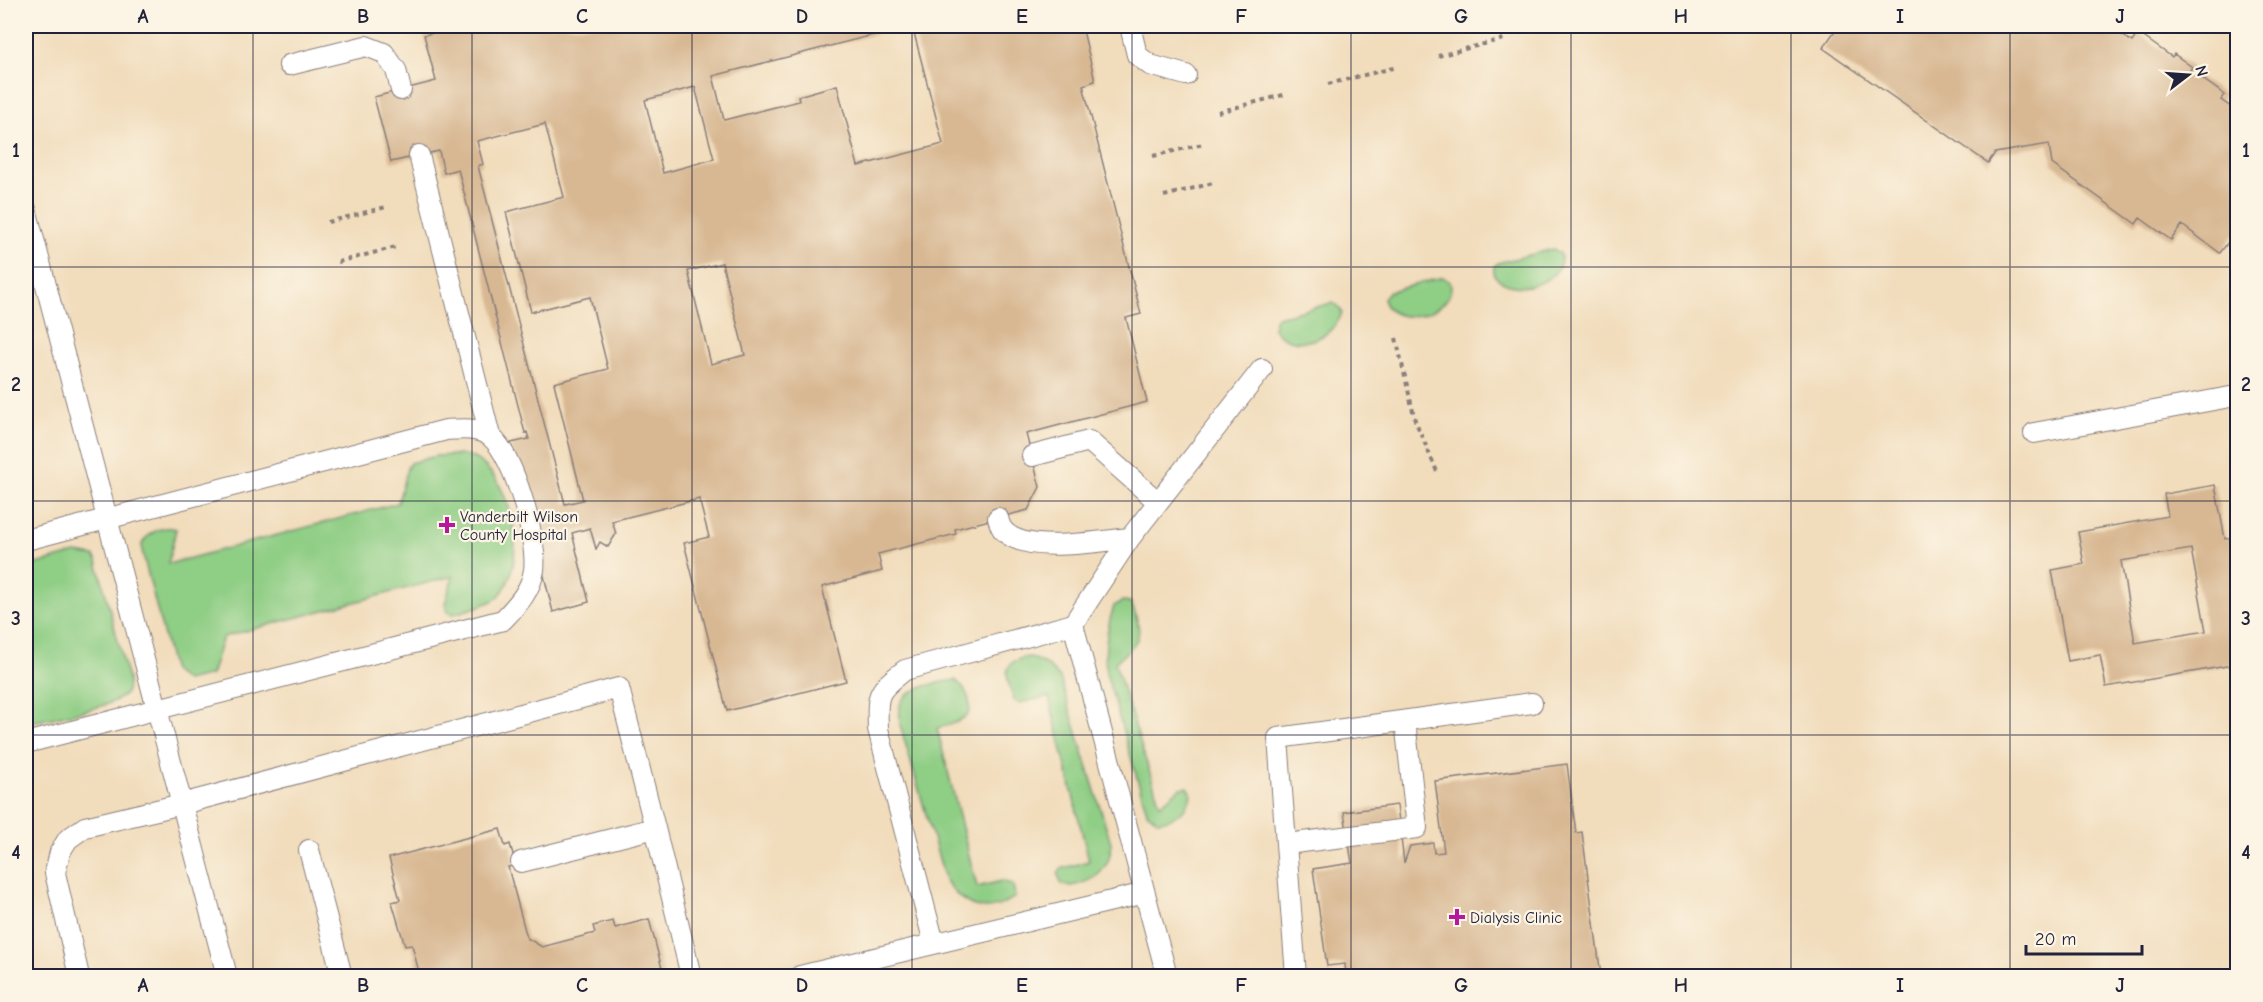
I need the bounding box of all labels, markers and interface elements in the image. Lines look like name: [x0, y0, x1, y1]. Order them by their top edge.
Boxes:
text: A: [137, 5, 149, 28]
text: B: [357, 5, 369, 28]
text: C: [576, 5, 588, 28]
text: D: [796, 5, 808, 28]
text: E: [1016, 5, 1028, 28]
text: F: [1235, 5, 1247, 28]
text: G: [1454, 5, 1468, 28]
text: H: [1674, 5, 1688, 28]
text: I: [1896, 5, 1904, 28]
text: J: [2115, 5, 2125, 28]
north arrow: [2158, 45, 2218, 105]
text: N: [2191, 63, 2212, 79]
text: 1: [12, 139, 20, 162]
text: 1: [2242, 139, 2250, 162]
text: 2: [11, 373, 21, 396]
text: 2: [2241, 373, 2251, 396]
place label: Vanderbilt Wilson County Hospital: [460, 508, 578, 544]
marker: Vanderbilt Wilson County Hospital: [438, 516, 456, 534]
text: 3: [11, 607, 21, 630]
text: 3: [2241, 607, 2251, 630]
text: 4: [11, 841, 21, 864]
text: 4: [2241, 841, 2251, 864]
marker: Dialysis Clinic: [1448, 908, 1466, 926]
place label: Dialysis Clinic: [1470, 909, 1562, 927]
scale bar: [2026, 918, 2142, 956]
text: 20 m: [2035, 929, 2076, 950]
text: A: [137, 974, 149, 997]
text: B: [357, 974, 369, 997]
text: C: [576, 974, 588, 997]
text: D: [796, 974, 808, 997]
text: E: [1016, 974, 1028, 997]
text: F: [1235, 974, 1247, 997]
text: G: [1454, 974, 1468, 997]
text: H: [1674, 974, 1688, 997]
text: I: [1896, 974, 1904, 997]
text: J: [2115, 974, 2125, 997]

